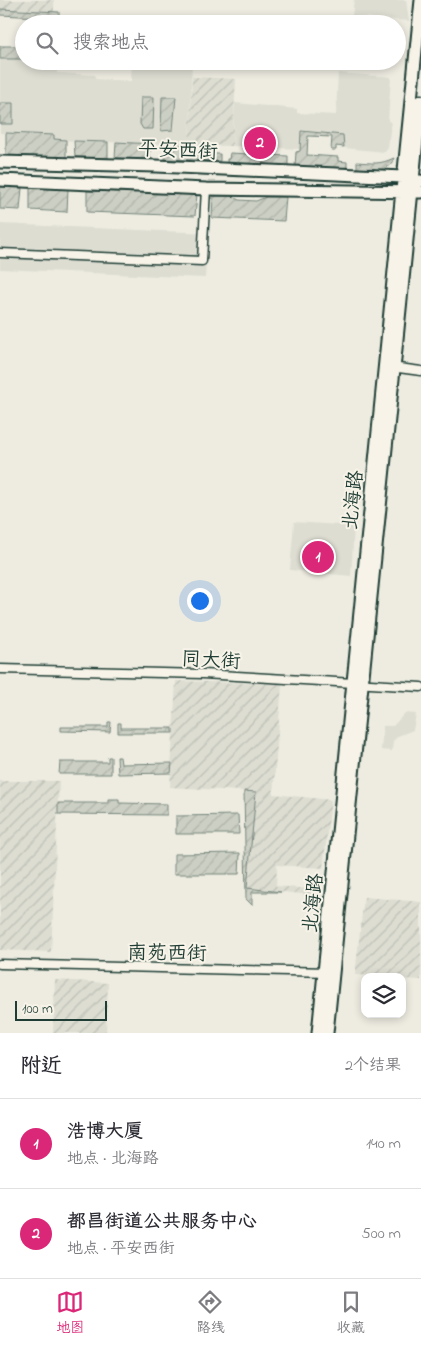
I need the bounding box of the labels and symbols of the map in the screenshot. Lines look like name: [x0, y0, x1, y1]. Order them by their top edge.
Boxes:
pin: 2: [244, 124, 276, 162]
street label: 平安西街: [137, 135, 219, 168]
street label: 北海路: [337, 468, 372, 532]
pin: 1: [302, 538, 334, 576]
your location: [187, 588, 213, 614]
street label: 同大街: [180, 645, 242, 678]
street label: 北海路: [297, 871, 332, 935]
street label: 南苑西街: [127, 939, 207, 970]
scale bar: [15, 998, 108, 1021]

